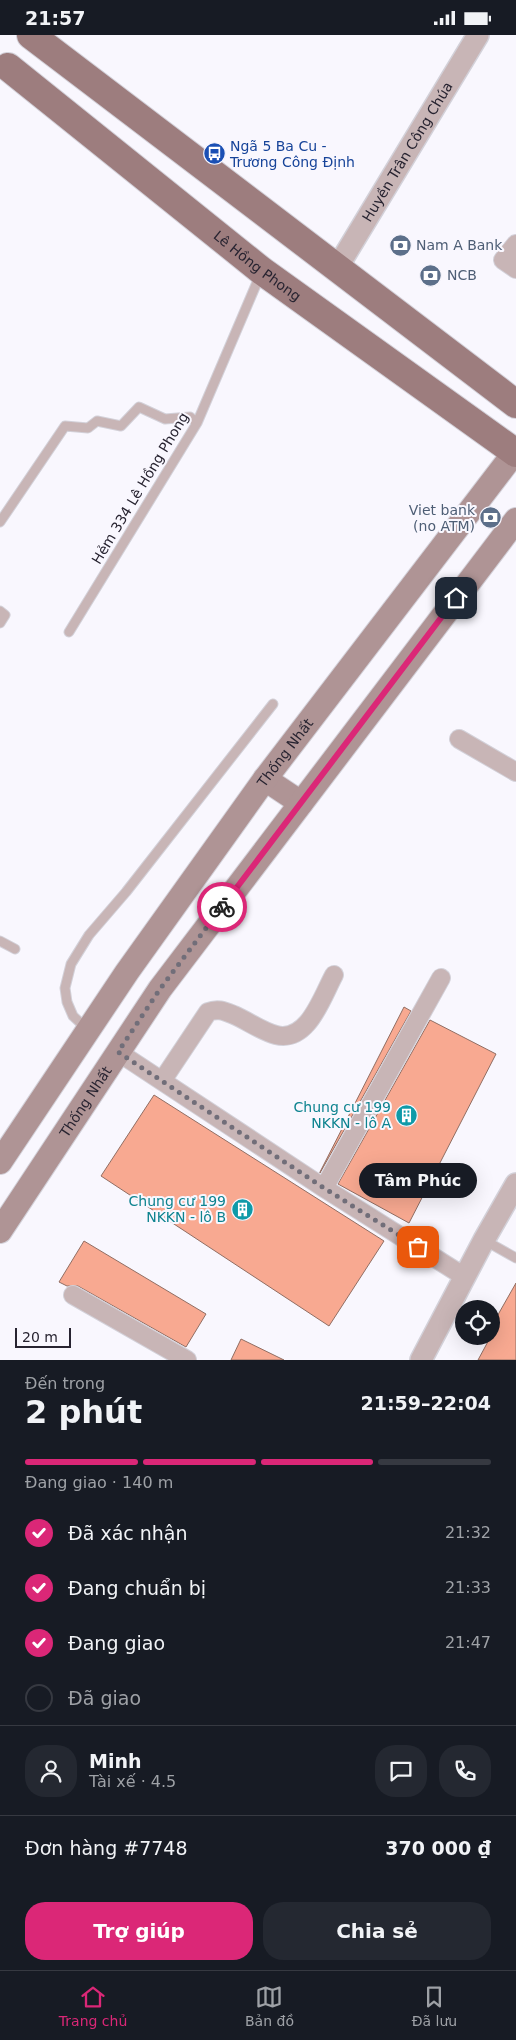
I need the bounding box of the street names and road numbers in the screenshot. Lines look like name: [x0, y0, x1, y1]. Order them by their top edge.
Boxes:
street label: Huyền Trân Công Chúa: [359, 79, 456, 224]
street label: Lê Hồng Phong: [211, 227, 304, 304]
street label: Hẻm 334 Lê Hồng Phong: [88, 409, 192, 567]
street label: Thống Nhất: [253, 715, 317, 791]
street label: Thống Nhất: [56, 1063, 115, 1141]

